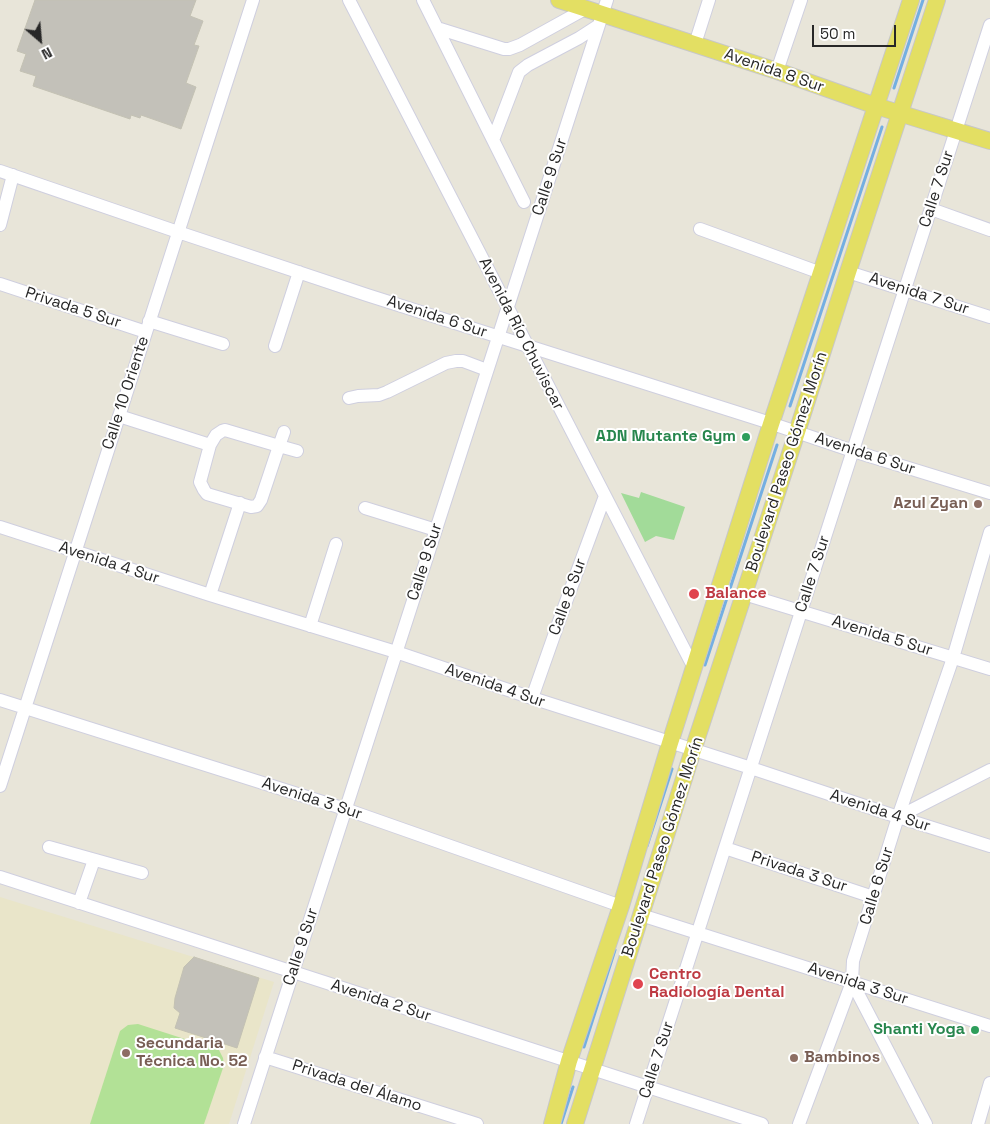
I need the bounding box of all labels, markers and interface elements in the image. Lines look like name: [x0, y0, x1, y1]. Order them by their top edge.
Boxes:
north arrow: [15, 15, 65, 65]
scale bar: [815, 15, 899, 47]
text: 50 m: [820, 24, 855, 43]
text: N: [39, 43, 55, 64]
street label: Avenida 8 Sur: [721, 45, 827, 97]
street label: Calle 9 Sur: [528, 136, 572, 218]
street label: Calle 7 Sur: [916, 148, 958, 230]
street label: Avenida Río Chuviscar: [474, 255, 568, 413]
street label: Avenida 7 Sur: [867, 269, 971, 319]
street label: Privada 5 Sur: [23, 283, 123, 333]
street label: Avenida 6 Sur: [384, 292, 490, 342]
street label: Calle 10 Oriente: [99, 334, 153, 452]
street label: Boulevard Paseo Gómez Morín: [742, 349, 832, 575]
place label: ADN Mutante Gym: [596, 427, 736, 447]
street label: Avenida 6 Sur: [812, 429, 918, 479]
marker: ADN Mutante Gym: [740, 431, 752, 443]
place label: Azul Zyan: [893, 494, 968, 514]
marker: Azul Zyan: [972, 498, 984, 510]
street label: Calle 9 Sur: [403, 521, 447, 603]
street label: Calle 7 Sur: [792, 533, 834, 615]
street label: Avenida 4 Sur: [56, 538, 162, 588]
street label: Calle 8 Sur: [545, 556, 591, 638]
place label: Balance: [705, 584, 767, 604]
marker: Balance: [687, 587, 701, 601]
street label: Avenida 5 Sur: [829, 612, 935, 660]
street label: Avenida 4 Sur: [442, 660, 548, 712]
street label: Boulevard Paseo Gómez Morín: [618, 734, 708, 960]
street label: Avenida 3 Sur: [259, 774, 365, 824]
street label: Avenida 4 Sur: [827, 786, 933, 836]
street label: Calle 6 Sur: [856, 845, 898, 927]
street label: Privada 3 Sur: [749, 847, 849, 897]
street label: Calle 9 Sur: [279, 906, 323, 988]
street label: Avenida 3 Sur: [805, 959, 911, 1009]
place label: Centro Radiología Dental: [649, 965, 785, 1003]
street label: Avenida 2 Sur: [328, 976, 434, 1026]
marker: Centro Radiología Dental: [631, 977, 645, 991]
street label: Calle 7 Sur: [636, 1019, 678, 1101]
place label: Shanti Yoga: [873, 1020, 965, 1040]
marker: Shanti Yoga: [969, 1024, 981, 1036]
place label: Secundaria Técnica No. 52: [136, 1034, 248, 1072]
marker: Secundaria Técnica No. 52: [120, 1047, 132, 1059]
place label: Bambinos: [804, 1048, 880, 1068]
marker: Bambinos: [788, 1052, 800, 1064]
street label: Privada del Álamo: [290, 1056, 424, 1116]

